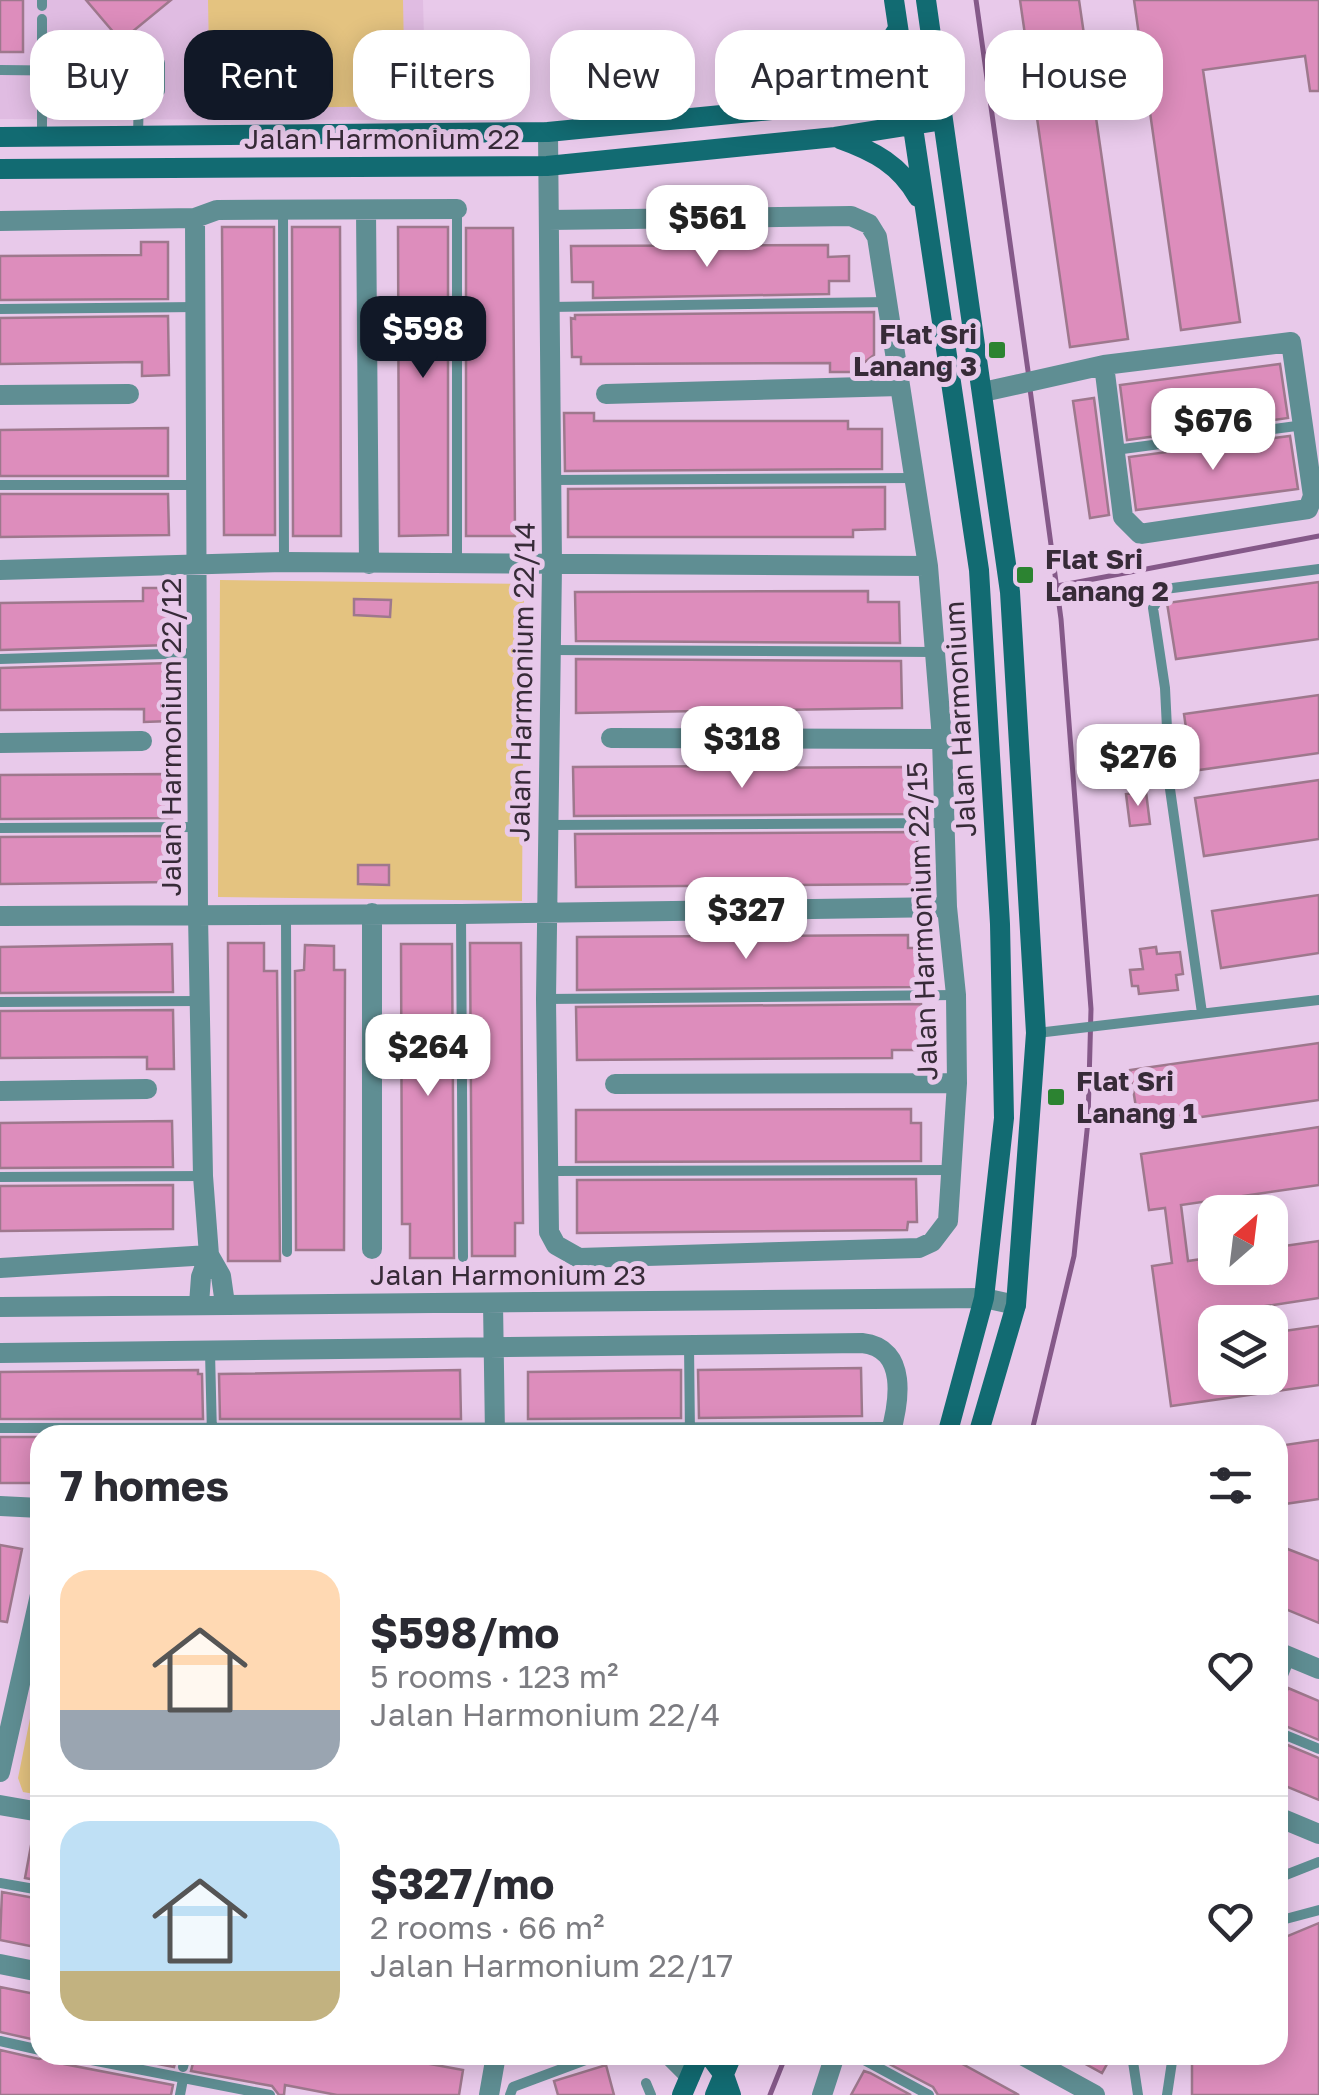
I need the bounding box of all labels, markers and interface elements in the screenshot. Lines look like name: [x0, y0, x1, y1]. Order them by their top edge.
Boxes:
chip: Buy: [30, 30, 164, 120]
chip: Rent: [184, 30, 333, 120]
chip: Filters: [353, 30, 530, 120]
chip: New: [550, 30, 695, 120]
chip: Apartment: [715, 30, 965, 120]
chip: House: [985, 30, 1163, 120]
street label: Jalan Harmonium 22: [244, 122, 520, 155]
pin: $561: [648, 185, 766, 270]
text: $561: [668, 198, 746, 236]
pin: $598: [364, 296, 482, 381]
text: $598: [382, 309, 464, 347]
place label: Flat Sri Lanang 3: [853, 317, 977, 382]
marker: Flat Sri Lanang 3: [986, 339, 1008, 361]
pin: $676: [1154, 388, 1272, 473]
text: $676: [1173, 401, 1253, 439]
street label: Jalan Harmonium 22/14: [502, 522, 541, 842]
place label: Flat Sri Lanang 2: [1045, 542, 1169, 607]
marker: Flat Sri Lanang 2: [1014, 564, 1036, 586]
street label: Jalan Harmonium 22/12: [154, 577, 187, 897]
street label: Jalan Harmonium: [937, 600, 982, 838]
pin: $318: [683, 706, 801, 791]
text: $318: [703, 719, 781, 757]
pin: $276: [1079, 724, 1197, 809]
text: $276: [1099, 737, 1177, 775]
street label: Jalan Harmonium 22/15: [899, 761, 944, 1081]
pin: $327: [687, 877, 805, 962]
text: $327: [707, 890, 785, 928]
pin: $264: [369, 1014, 487, 1099]
text: $264: [387, 1027, 469, 1065]
place label: Flat Sri Lanang 1: [1076, 1064, 1197, 1129]
marker: Flat Sri Lanang 1: [1045, 1086, 1067, 1108]
north arrow: [1198, 1195, 1288, 1285]
map controls: [1198, 1195, 1288, 1395]
street label: Jalan Harmonium 23: [370, 1258, 646, 1291]
button: layers: [1198, 1305, 1288, 1395]
icon: filters: [1203, 1458, 1258, 1513]
text: 7 homes: [60, 1460, 229, 1510]
text: $598/mo: [370, 1607, 559, 1657]
icon: home: [140, 1610, 260, 1730]
icon: heart: [1203, 1643, 1258, 1698]
text: 5 rooms · 123 m²: [370, 1657, 619, 1695]
text: Jalan Harmonium 22/4: [370, 1695, 720, 1733]
text: $327/mo: [370, 1858, 554, 1908]
icon: home: [140, 1861, 260, 1981]
icon: heart: [1203, 1894, 1258, 1949]
text: 2 rooms · 66 m²: [370, 1908, 605, 1946]
text: Jalan Harmonium 22/17: [370, 1946, 733, 1984]

